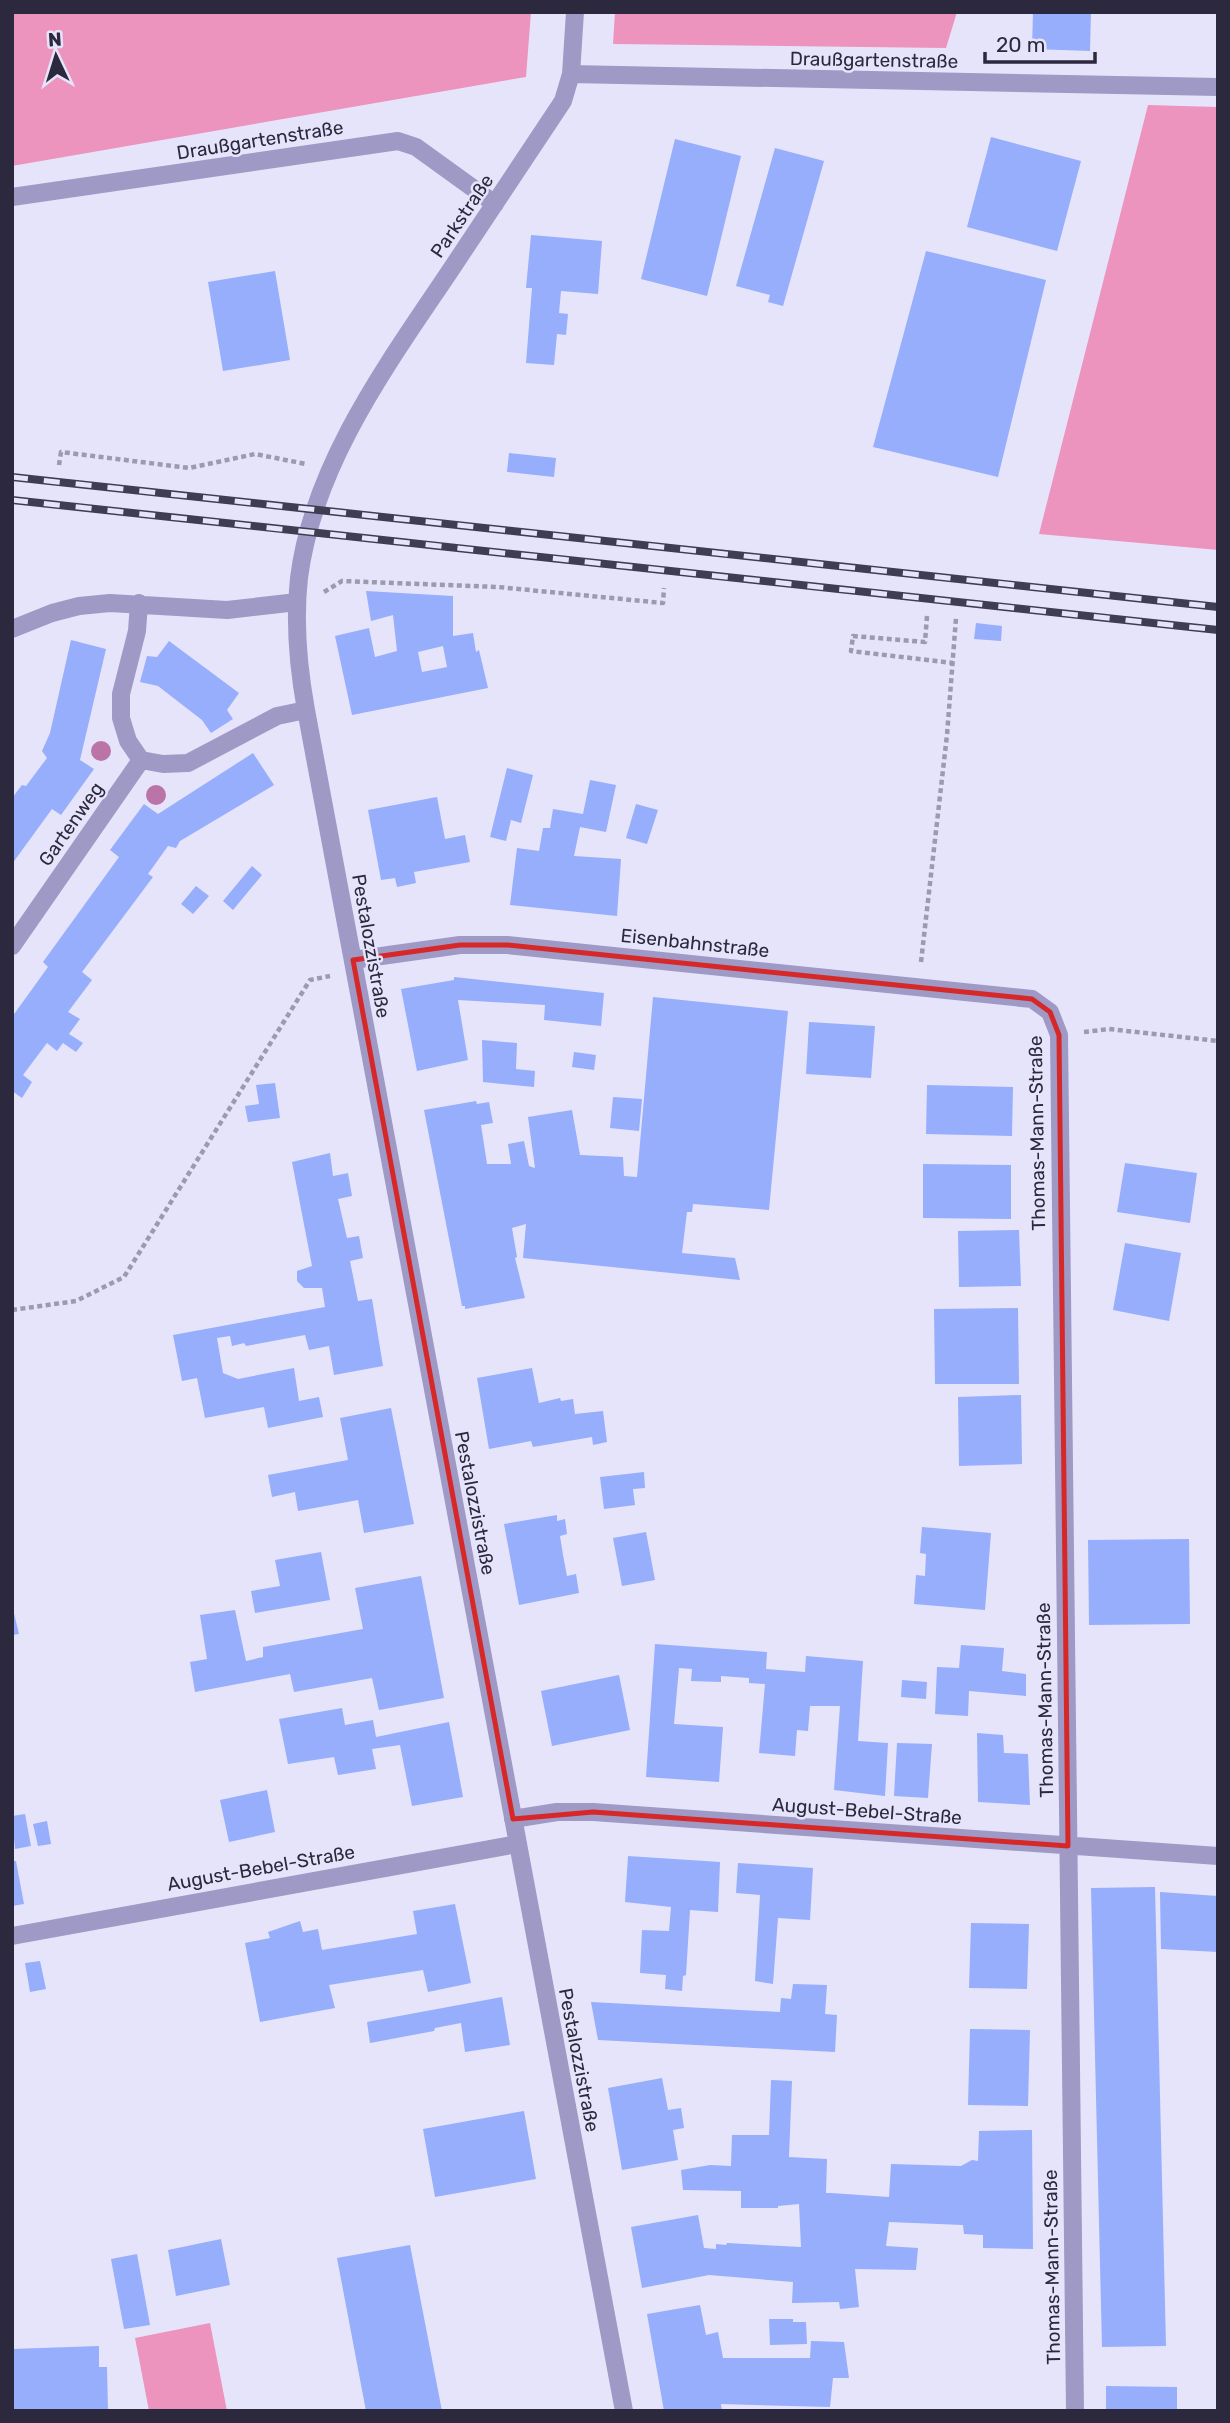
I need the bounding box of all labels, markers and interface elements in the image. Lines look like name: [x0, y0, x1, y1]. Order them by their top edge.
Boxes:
north arrow: [21, 21, 91, 91]
scale bar: [985, 21, 1095, 65]
text: N: [47, 28, 62, 51]
text: 20 m: [996, 32, 1045, 57]
street label: Draußgartenstraße: [790, 47, 958, 73]
street label: Draußgartenstraße: [175, 115, 345, 165]
street label: Parkstraße: [426, 170, 498, 262]
street label: Gartenweg: [34, 778, 108, 870]
street label: Pestalozzistraße: [347, 872, 395, 1020]
street label: Eisenbahnstraße: [620, 924, 770, 962]
street label: Thomas-Mann-Straße: [1024, 1035, 1050, 1231]
street label: Pestalozzistraße: [450, 1429, 500, 1577]
street label: Thomas-Mann-Straße: [1032, 1602, 1058, 1798]
street label: August-Bebel-Straße: [771, 1793, 963, 1829]
street label: August-Bebel-Straße: [165, 1840, 357, 1896]
street label: Pestalozzistraße: [554, 1986, 604, 2134]
street label: Thomas-Mann-Straße: [1039, 2169, 1065, 2365]

